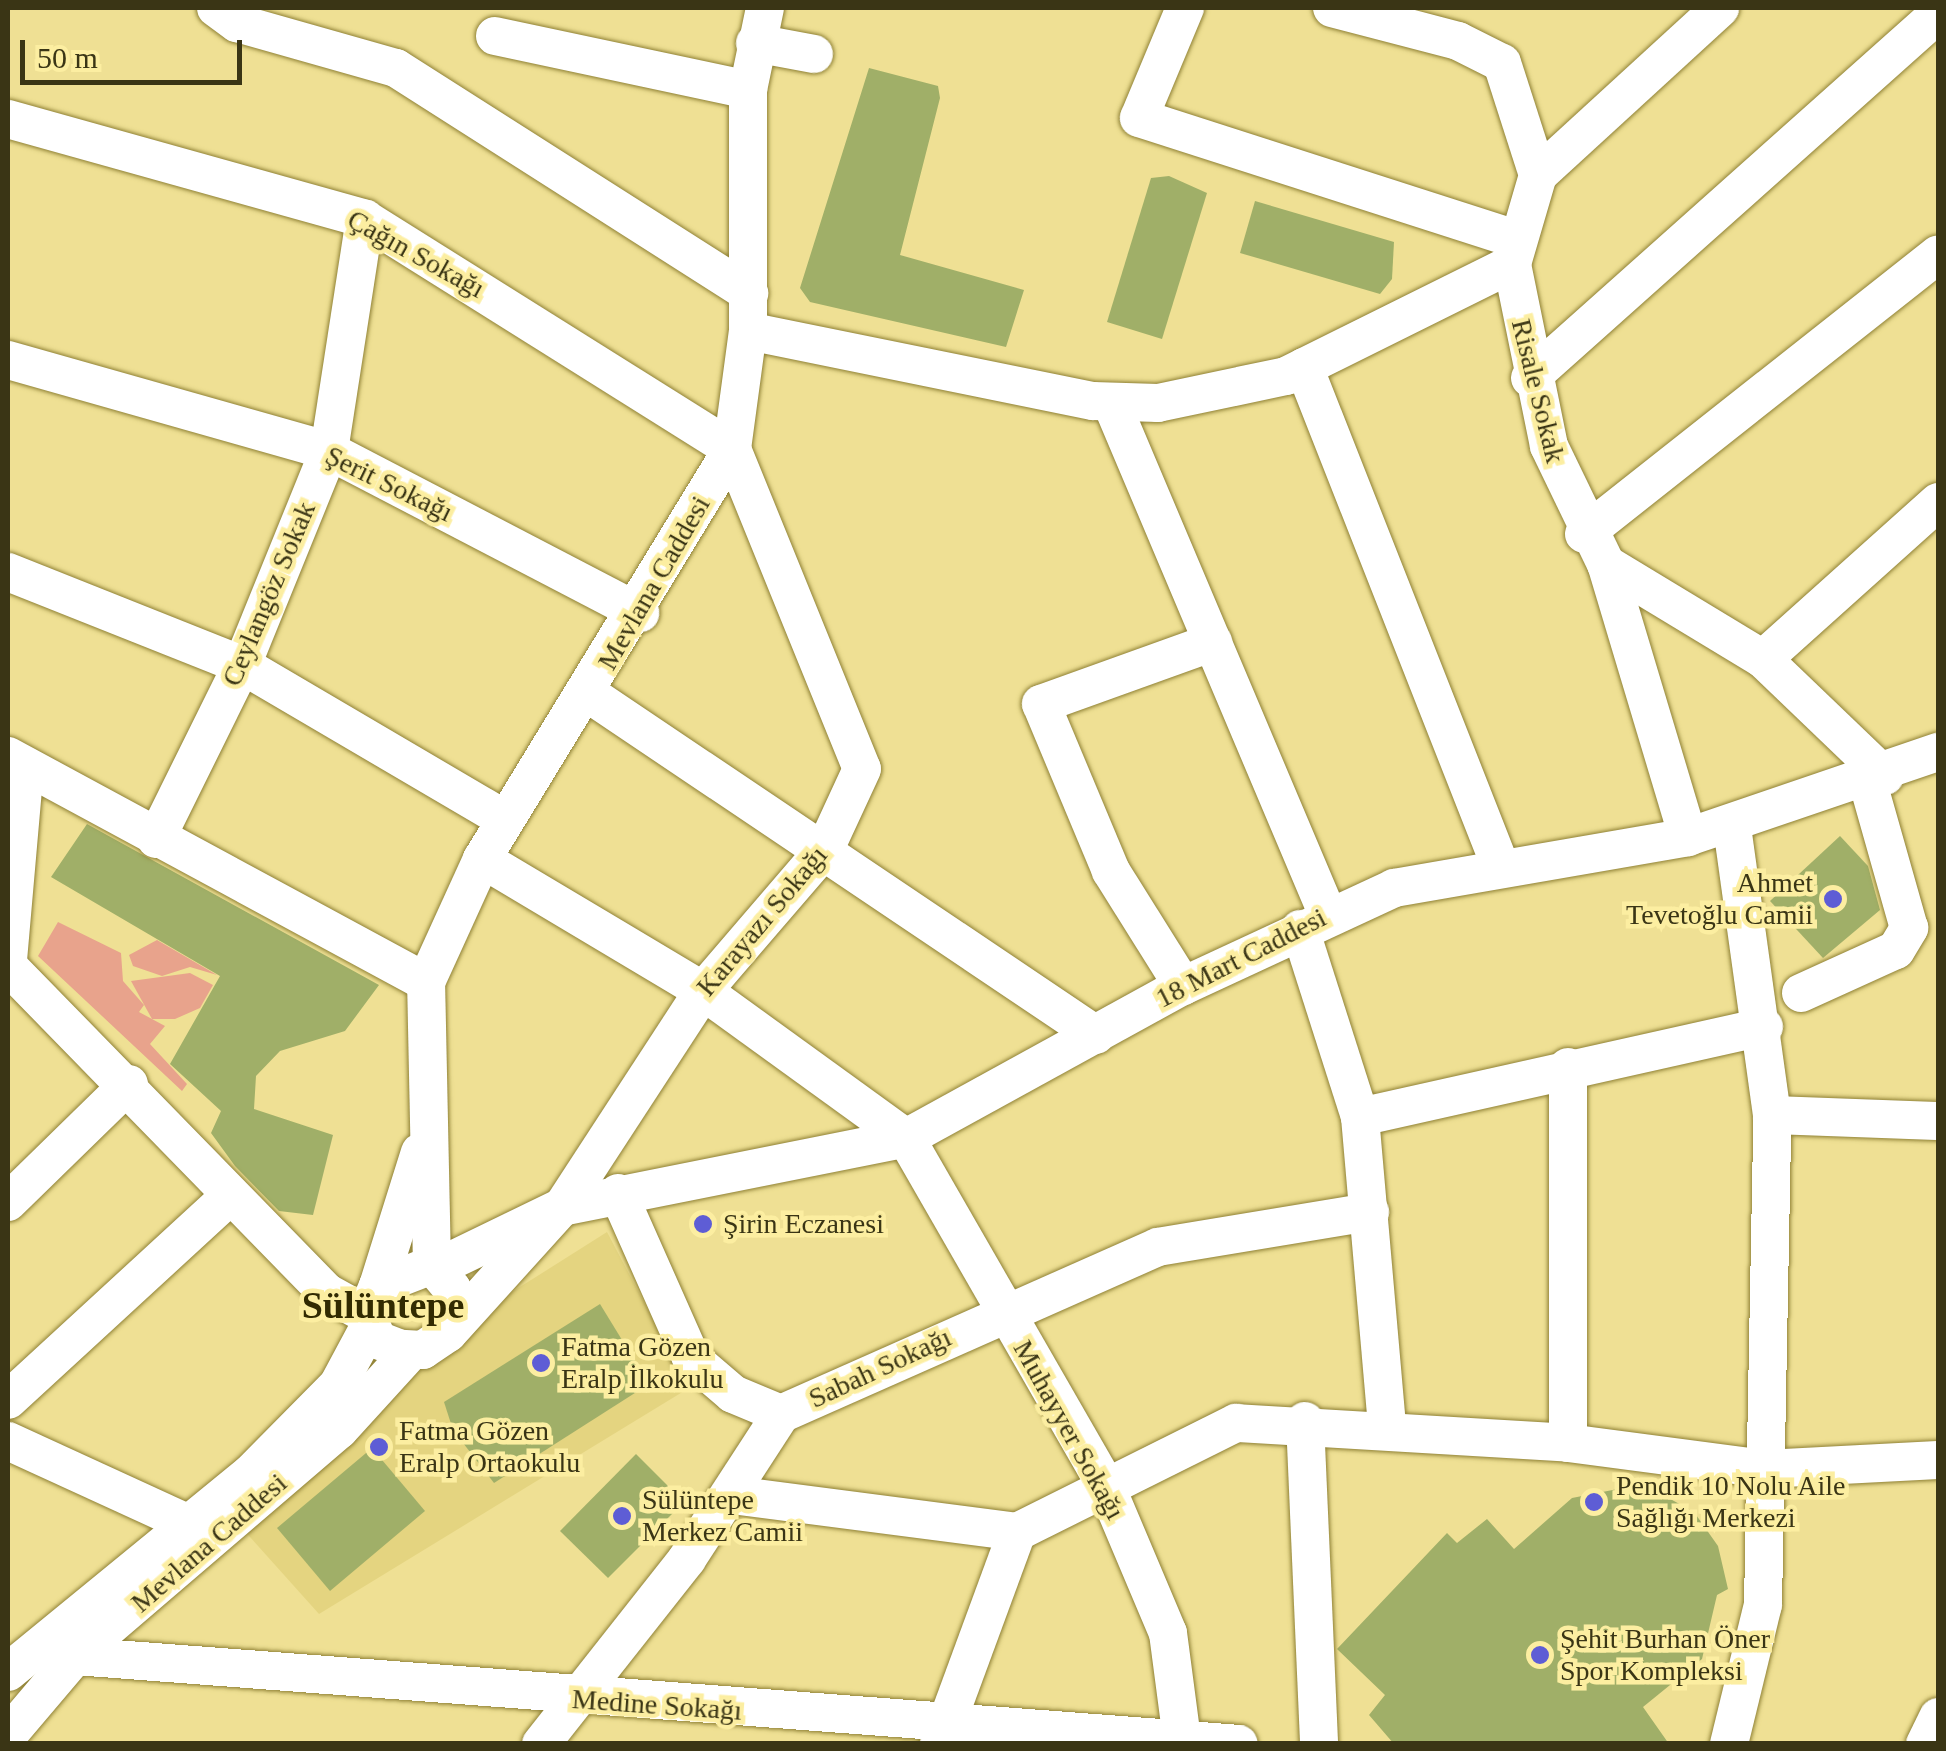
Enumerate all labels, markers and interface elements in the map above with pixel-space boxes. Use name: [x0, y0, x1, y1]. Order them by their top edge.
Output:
scale bar: [25, 20, 248, 82]
text: 50 m: [37, 41, 98, 74]
street label: Çağın Sokağı: [342, 203, 490, 305]
street label: Risale Sokak: [1504, 316, 1572, 466]
street label: Şerit Sokağı: [320, 439, 458, 529]
street label: Mevlana Caddesi: [591, 490, 717, 676]
street label: Ceylangöz Sokak: [215, 497, 323, 691]
street label: Karayazı Sokağı: [689, 839, 835, 1003]
place label: Ahmet Tevetoğlu Camii: [1626, 866, 1813, 932]
marker: Ahmet Tevetoğlu Camii: [1822, 888, 1844, 910]
street label: 18 Mart Caddesi: [1150, 901, 1332, 1015]
place label: Şirin Eczanesi: [723, 1207, 884, 1241]
marker: Şirin Eczanesi: [692, 1213, 714, 1235]
district label: Sülüntepe: [302, 1283, 464, 1329]
street label: Sabah Sokağı: [803, 1320, 957, 1416]
place label: Fatma Gözen Eralp İlkokulu: [561, 1330, 724, 1396]
street label: Muhayyer Sokağı: [1006, 1334, 1132, 1526]
marker: Fatma Gözen Eralp İlkokulu: [530, 1352, 552, 1374]
place label: Fatma Gözen Eralp Ortaokulu: [399, 1414, 580, 1480]
marker: Fatma Gözen Eralp Ortaokulu: [368, 1436, 390, 1458]
street label: Mevlana Caddesi: [124, 1466, 294, 1620]
place label: Pendik 10 Nolu Aile Sağlığı Merkezi: [1616, 1469, 1847, 1535]
place label: Sülüntepe Merkez Camii: [642, 1483, 803, 1549]
marker: Pendik 10 Nolu Aile Sağlığı Merkezi: [1581, 1489, 1607, 1515]
marker: Sülüntepe Merkez Camii: [611, 1505, 633, 1527]
place label: Şehit Burhan Öner Spor Kompleksi: [1560, 1622, 1770, 1688]
marker: Şehit Burhan Öner Spor Kompleksi: [1529, 1644, 1551, 1666]
street label: Medine Sokağı: [571, 1682, 743, 1728]

